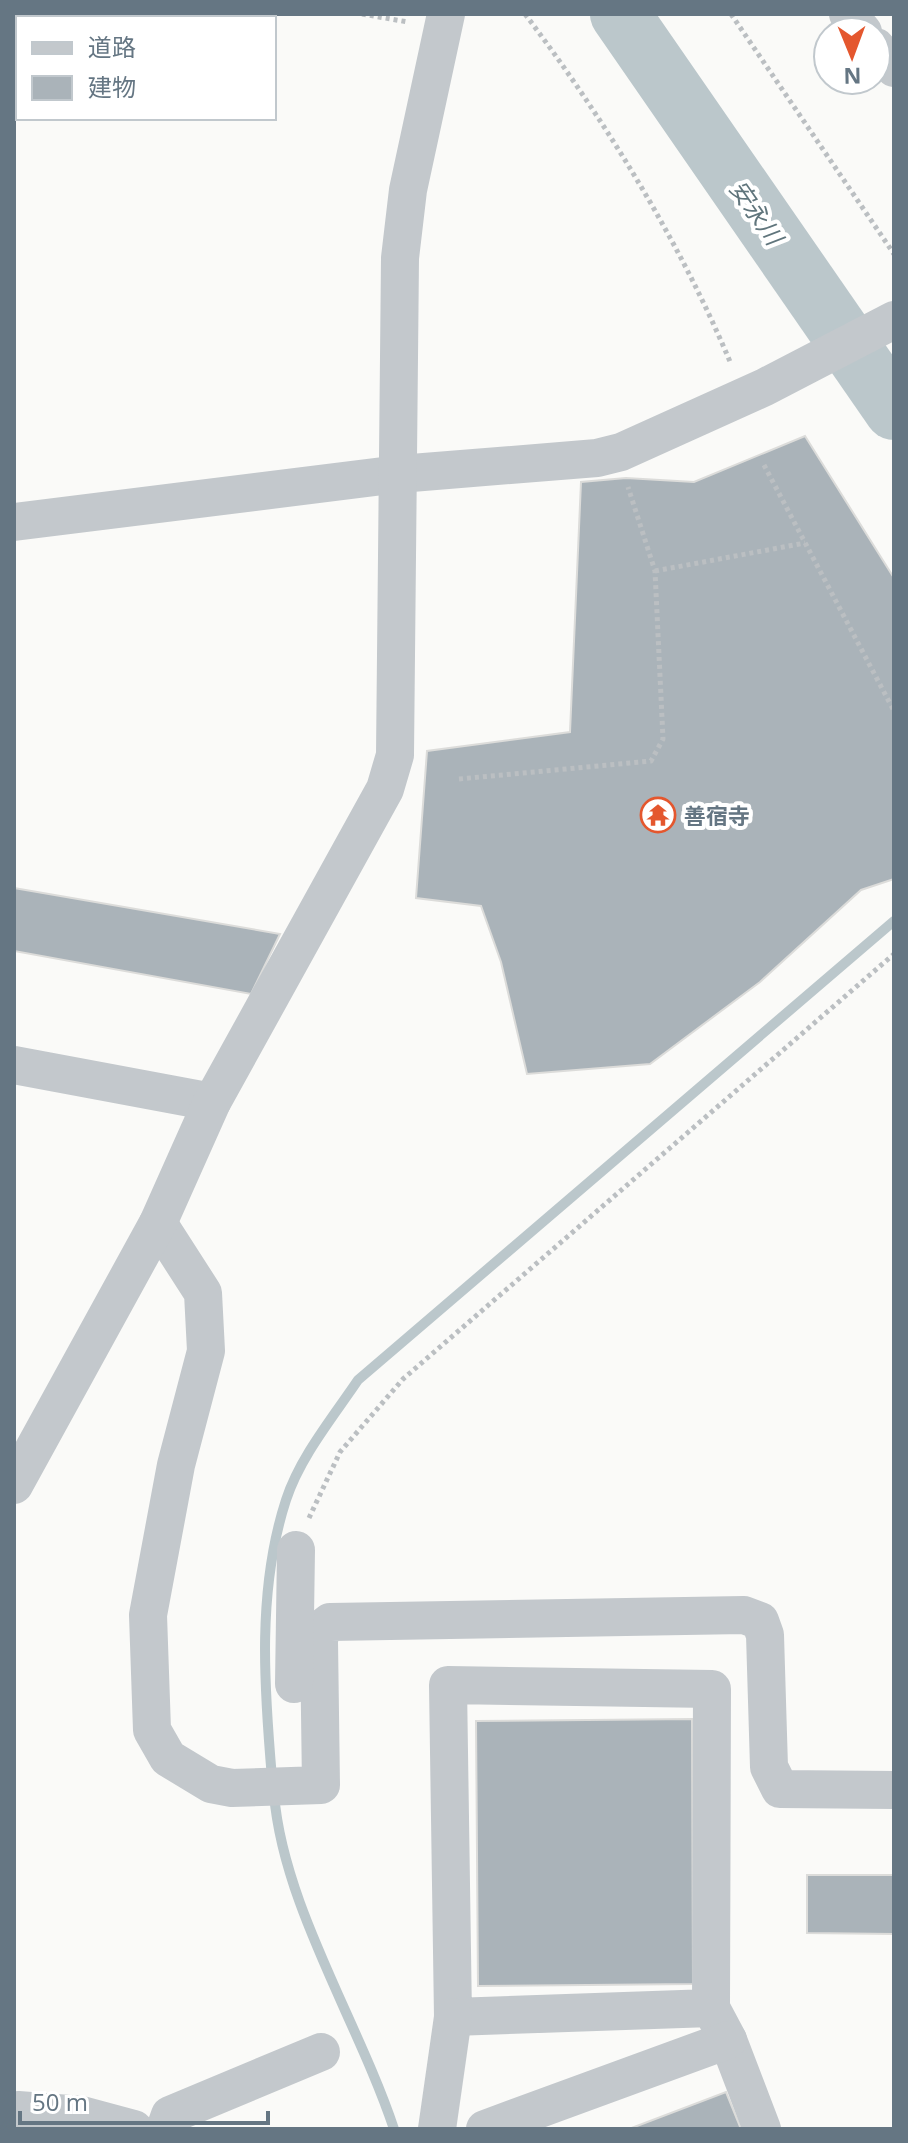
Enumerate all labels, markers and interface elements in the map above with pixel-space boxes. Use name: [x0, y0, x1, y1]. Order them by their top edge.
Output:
legend: [16, 16, 276, 120]
north arrow: [812, 16, 892, 96]
text: 道路: [88, 30, 136, 63]
text: N: [843, 62, 862, 92]
text: 建物: [88, 70, 136, 103]
water label: 安永川: [723, 173, 793, 253]
temple icon: 善宿寺: [639, 796, 677, 834]
place label: 善宿寺: [684, 800, 750, 830]
scale bar: [20, 2075, 268, 2125]
text: 50 m: [32, 2085, 88, 2118]

